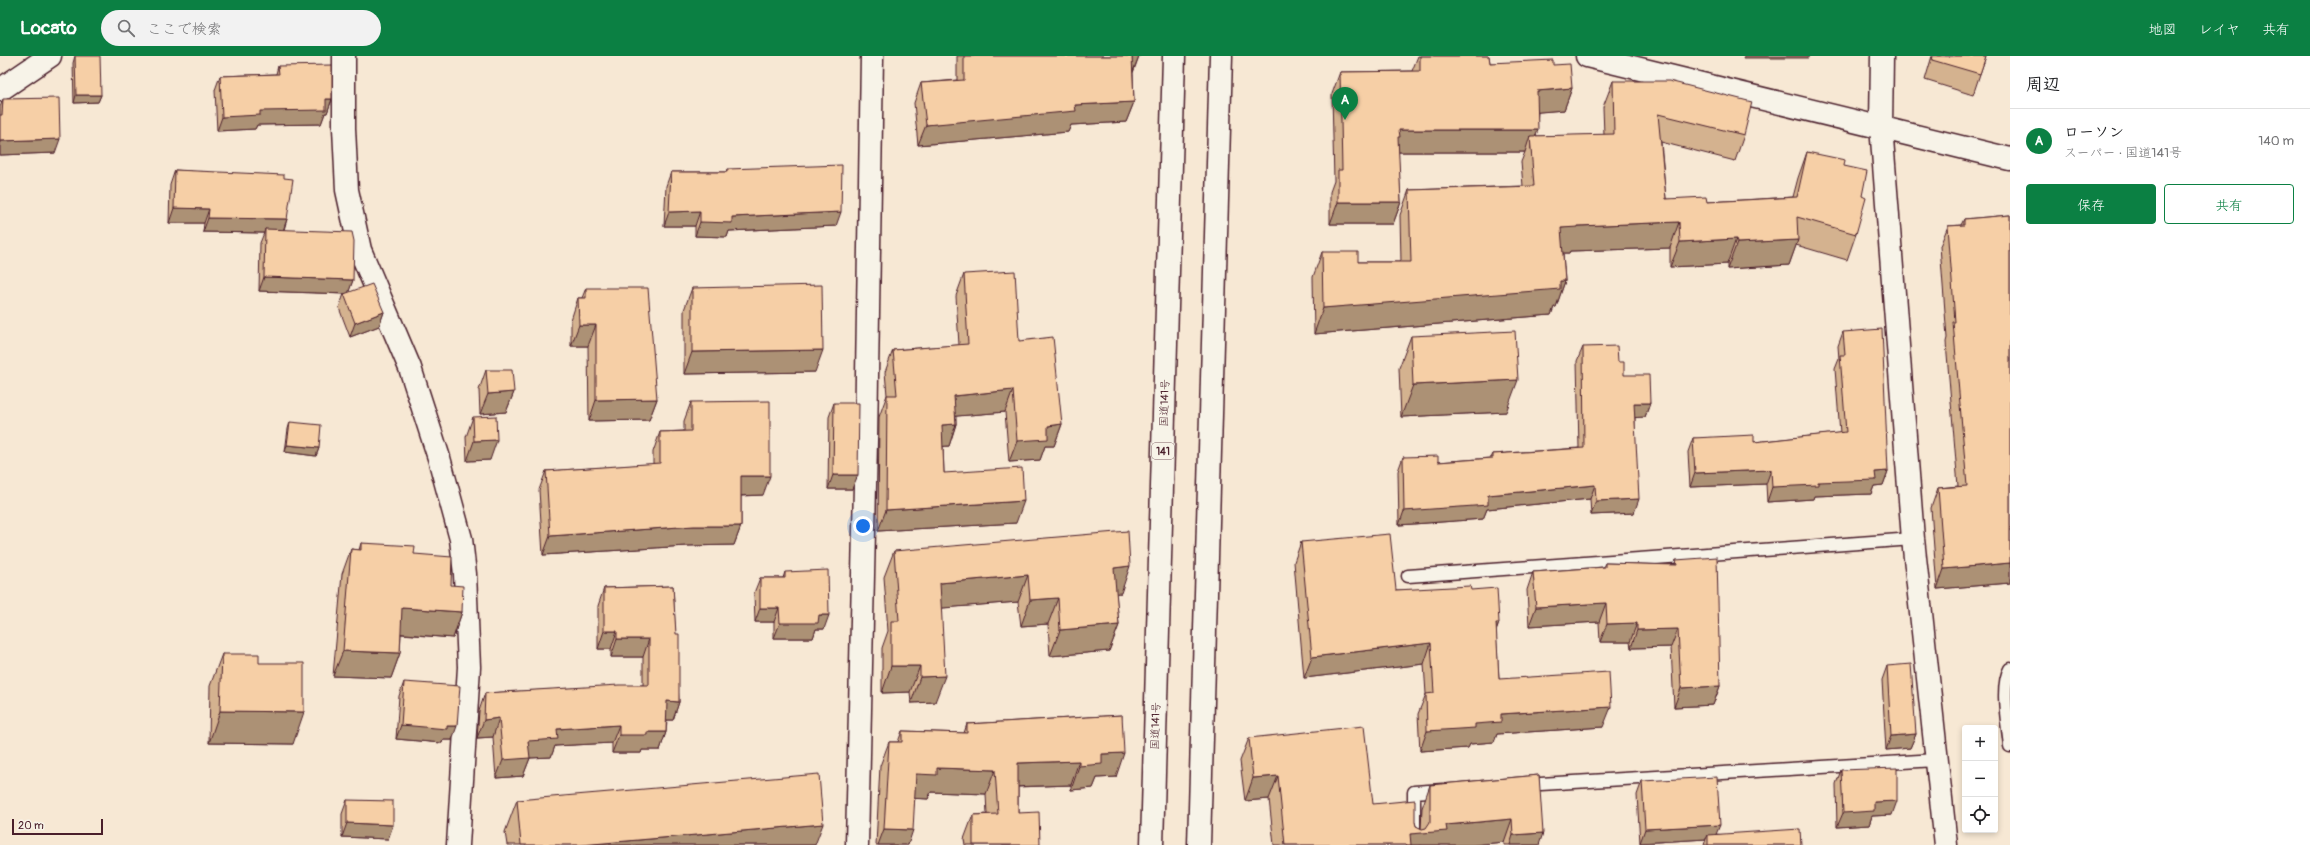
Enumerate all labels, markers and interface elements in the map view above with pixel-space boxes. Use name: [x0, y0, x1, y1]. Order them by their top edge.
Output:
search box: [101, 10, 381, 46]
text: Locato: [20, 16, 77, 40]
icon: search: [115, 17, 137, 39]
text: ここで検索: [147, 20, 222, 39]
text: 地図: [2149, 21, 2177, 38]
text: レイヤ: [2199, 21, 2240, 38]
text: 共有: [2262, 21, 2290, 38]
text: 周辺: [2026, 74, 2060, 95]
pin: A: [1332, 87, 1358, 120]
text: ローソン: [2064, 123, 2124, 142]
text: A: [2035, 133, 2043, 149]
text: 140 m: [2258, 133, 2294, 149]
text: スーパー · 国道141号: [2064, 145, 2182, 161]
button: 保存: [2026, 184, 2156, 224]
button: 共有: [2164, 184, 2294, 224]
street label: 国道141号: [1157, 379, 1172, 427]
road number: 141: [1152, 443, 1174, 459]
your location: [853, 516, 873, 536]
street label: 国道141号: [1148, 702, 1163, 750]
map controls: [1962, 725, 1998, 833]
button: +: [1962, 725, 1998, 761]
button: −: [1962, 761, 1998, 797]
button: locate: [1962, 797, 1998, 833]
scale bar: [12, 817, 103, 836]
text: 20 m: [18, 819, 44, 832]

